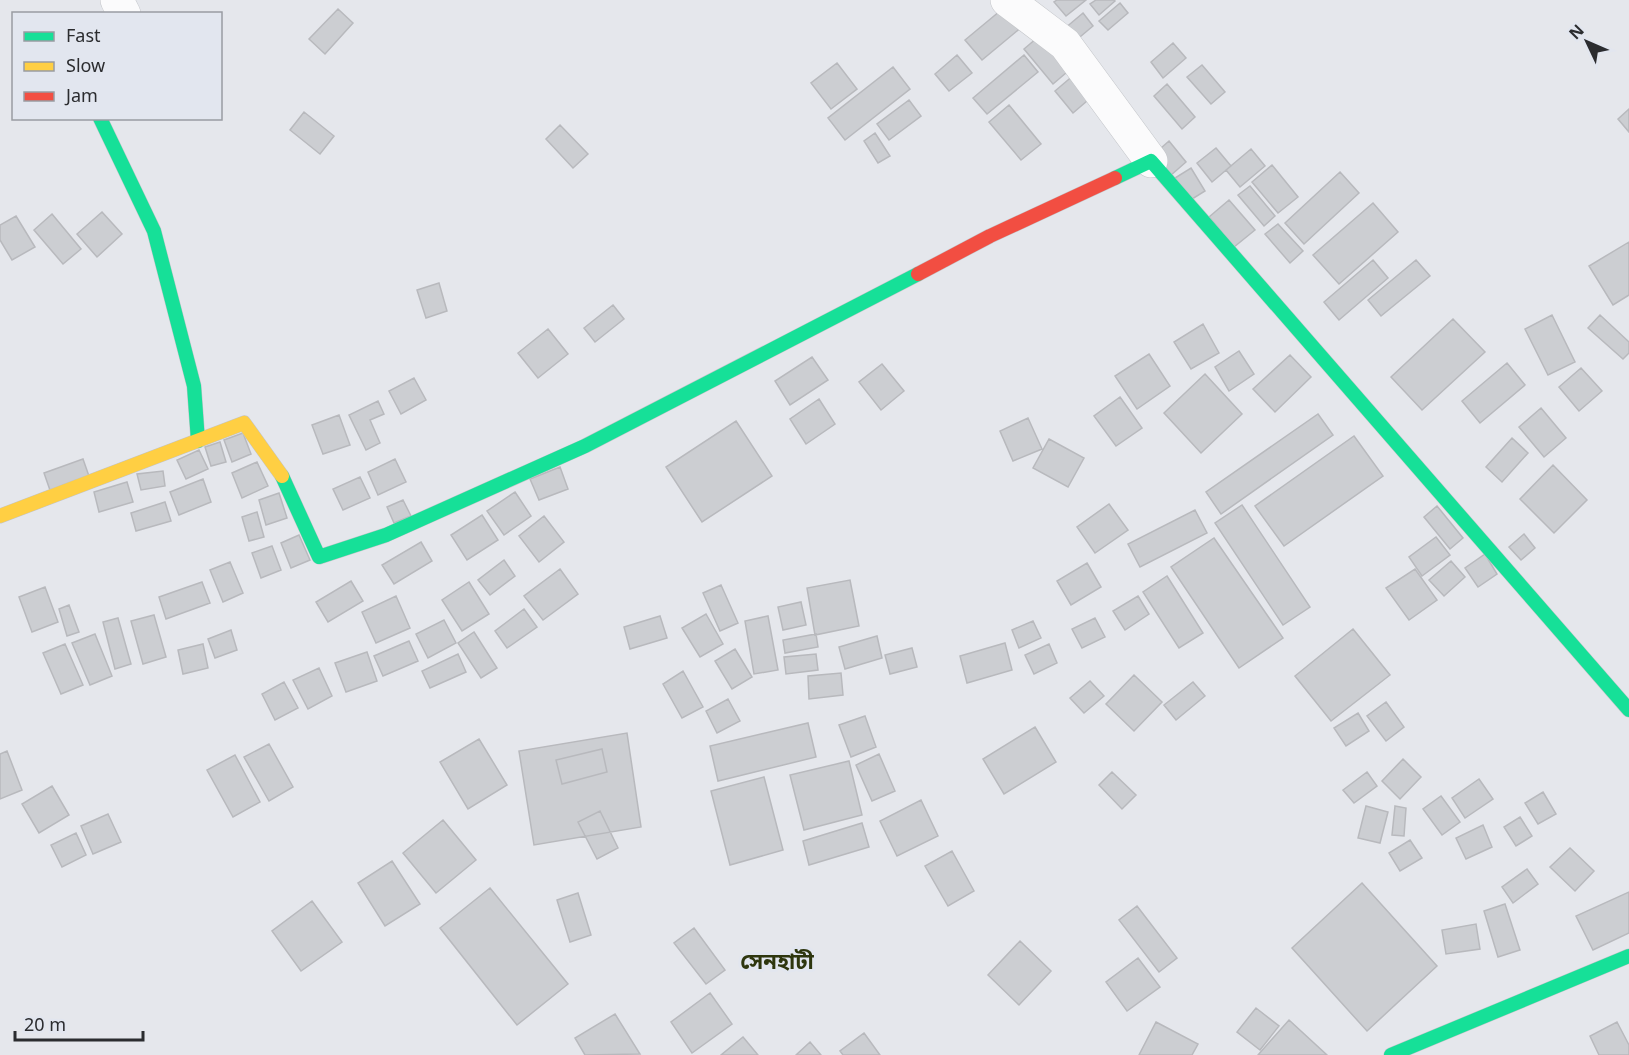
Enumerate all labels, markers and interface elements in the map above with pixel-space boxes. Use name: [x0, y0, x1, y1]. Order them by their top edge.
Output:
legend: [12, 12, 222, 120]
north arrow: [1557, 12, 1617, 72]
text: N: [1564, 19, 1589, 44]
text: Fast: [66, 23, 101, 47]
text: Slow: [66, 53, 105, 77]
text: Jam: [64, 83, 98, 107]
district label: সেনহাটী: [740, 945, 815, 975]
scale bar: [15, 1004, 142, 1042]
text: 20 m: [24, 1012, 66, 1036]

